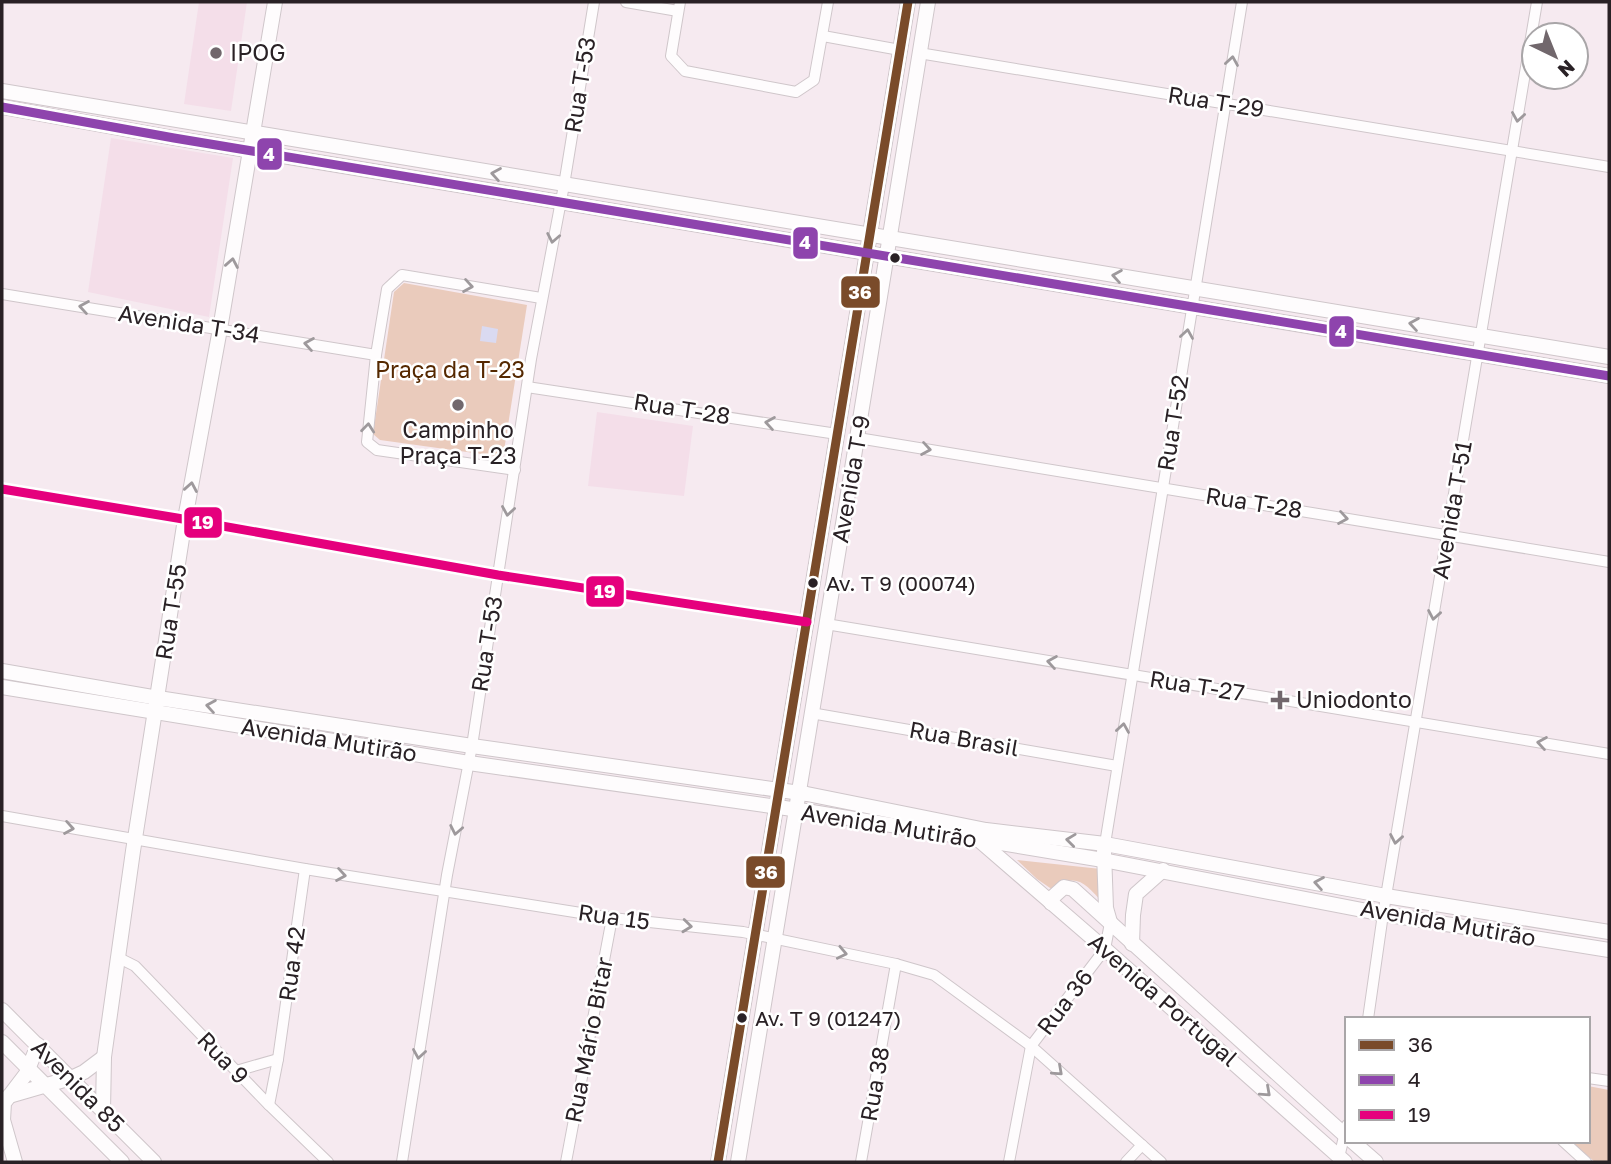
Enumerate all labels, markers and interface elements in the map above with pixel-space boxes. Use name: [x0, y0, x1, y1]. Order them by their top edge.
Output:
north arrow: [1520, 21, 1590, 91]
street label: Rua T-53: [558, 35, 600, 135]
place label: IPOG: [230, 38, 286, 66]
marker: IPOG: [208, 45, 224, 61]
one-way arrow: [1224, 55, 1239, 67]
text: N: [1554, 55, 1580, 82]
street label: Rua T-29: [1166, 80, 1266, 122]
one-way arrow: [1511, 111, 1526, 123]
line badge: 4: [256, 137, 283, 171]
text: 4: [263, 142, 275, 165]
one-way arrow: [490, 167, 502, 182]
line badge: 4: [792, 226, 819, 260]
text: 4: [799, 230, 811, 253]
one-way arrow: [547, 232, 562, 244]
unlabelled marker: [888, 251, 902, 265]
one-way arrow: [224, 257, 239, 269]
one-way arrow: [1111, 269, 1123, 284]
line badge: 36: [840, 275, 881, 309]
one-way arrow: [462, 278, 474, 293]
text: 36: [848, 280, 872, 303]
street label: Avenida T-34: [116, 298, 262, 348]
one-way arrow: [78, 300, 90, 315]
line badge: 4: [1328, 315, 1355, 348]
one-way arrow: [1408, 317, 1420, 332]
text: 4: [1335, 319, 1347, 342]
one-way arrow: [1179, 328, 1194, 340]
one-way arrow: [303, 337, 315, 352]
park label: Praça da T-23: [375, 355, 525, 383]
street label: Rua T-52: [1151, 373, 1193, 473]
street label: Rua T-28: [632, 387, 733, 429]
marker: Campinho Praça T-23: [450, 397, 466, 413]
street label: Avenida T-9: [825, 413, 875, 545]
place label: Campinho Praça T-23: [399, 415, 517, 469]
one-way arrow: [764, 416, 776, 431]
one-way arrow: [361, 422, 376, 434]
street label: Avenida T-51: [1425, 439, 1477, 581]
one-way arrow: [920, 441, 931, 456]
one-way arrow: [183, 481, 198, 493]
street label: Rua T-28: [1204, 481, 1305, 523]
one-way arrow: [501, 505, 516, 517]
line badge: 19: [183, 506, 223, 539]
text: 19: [192, 510, 214, 533]
one-way arrow: [1338, 510, 1349, 525]
street label: Rua T-55: [149, 562, 191, 662]
place label: Av. T 9 (00074): [826, 570, 976, 596]
line badge: 19: [585, 575, 625, 608]
marker: Av. T 9 (00074): [806, 576, 820, 590]
text: 19: [594, 579, 616, 602]
street label: Rua T-53: [465, 594, 507, 694]
one-way arrow: [1427, 609, 1442, 621]
one-way arrow: [1046, 655, 1057, 670]
street label: Rua T-27: [1148, 664, 1247, 706]
place label: Uniodonto: [1296, 685, 1412, 713]
marker: Uniodonto: [1270, 690, 1290, 710]
one-way arrow: [205, 699, 217, 714]
street label: Avenida Mutirão: [239, 711, 419, 767]
street label: Rua Brasil: [907, 715, 1021, 761]
one-way arrow: [1115, 722, 1130, 734]
one-way arrow: [1536, 736, 1548, 751]
street label: Avenida Mutirão: [799, 797, 979, 853]
one-way arrow: [63, 820, 75, 835]
one-way arrow: [449, 824, 464, 836]
one-way arrow: [1065, 832, 1077, 847]
one-way arrow: [1389, 833, 1404, 845]
line badge: 36: [745, 855, 786, 889]
text: 36: [754, 860, 778, 883]
one-way arrow: [335, 867, 347, 882]
one-way arrow: [1313, 877, 1325, 892]
street label: Avenida Mutirão: [1358, 893, 1538, 951]
street label: Rua 15: [576, 897, 652, 935]
one-way arrow: [682, 919, 693, 934]
street label: Rua 42: [272, 925, 310, 1003]
street label: Avenida Portugal: [1083, 927, 1244, 1072]
one-way arrow: [836, 944, 848, 959]
street label: Rua Mário Bitar: [558, 955, 618, 1125]
street label: Rua 36: [1030, 963, 1098, 1040]
place label: Av. T 9 (01247): [755, 1005, 901, 1031]
marker: Av. T 9 (01247): [735, 1011, 749, 1025]
legend: [1345, 1017, 1590, 1143]
street label: Rua 9: [192, 1025, 255, 1089]
text: 36: [1408, 1031, 1433, 1057]
street label: Avenida 85: [26, 1033, 131, 1138]
street label: Rua 38: [854, 1044, 894, 1123]
one-way arrow: [412, 1049, 427, 1060]
one-way arrow: [1050, 1063, 1063, 1075]
text: 4: [1408, 1066, 1421, 1092]
one-way arrow: [1258, 1084, 1271, 1096]
text: 19: [1408, 1101, 1431, 1127]

